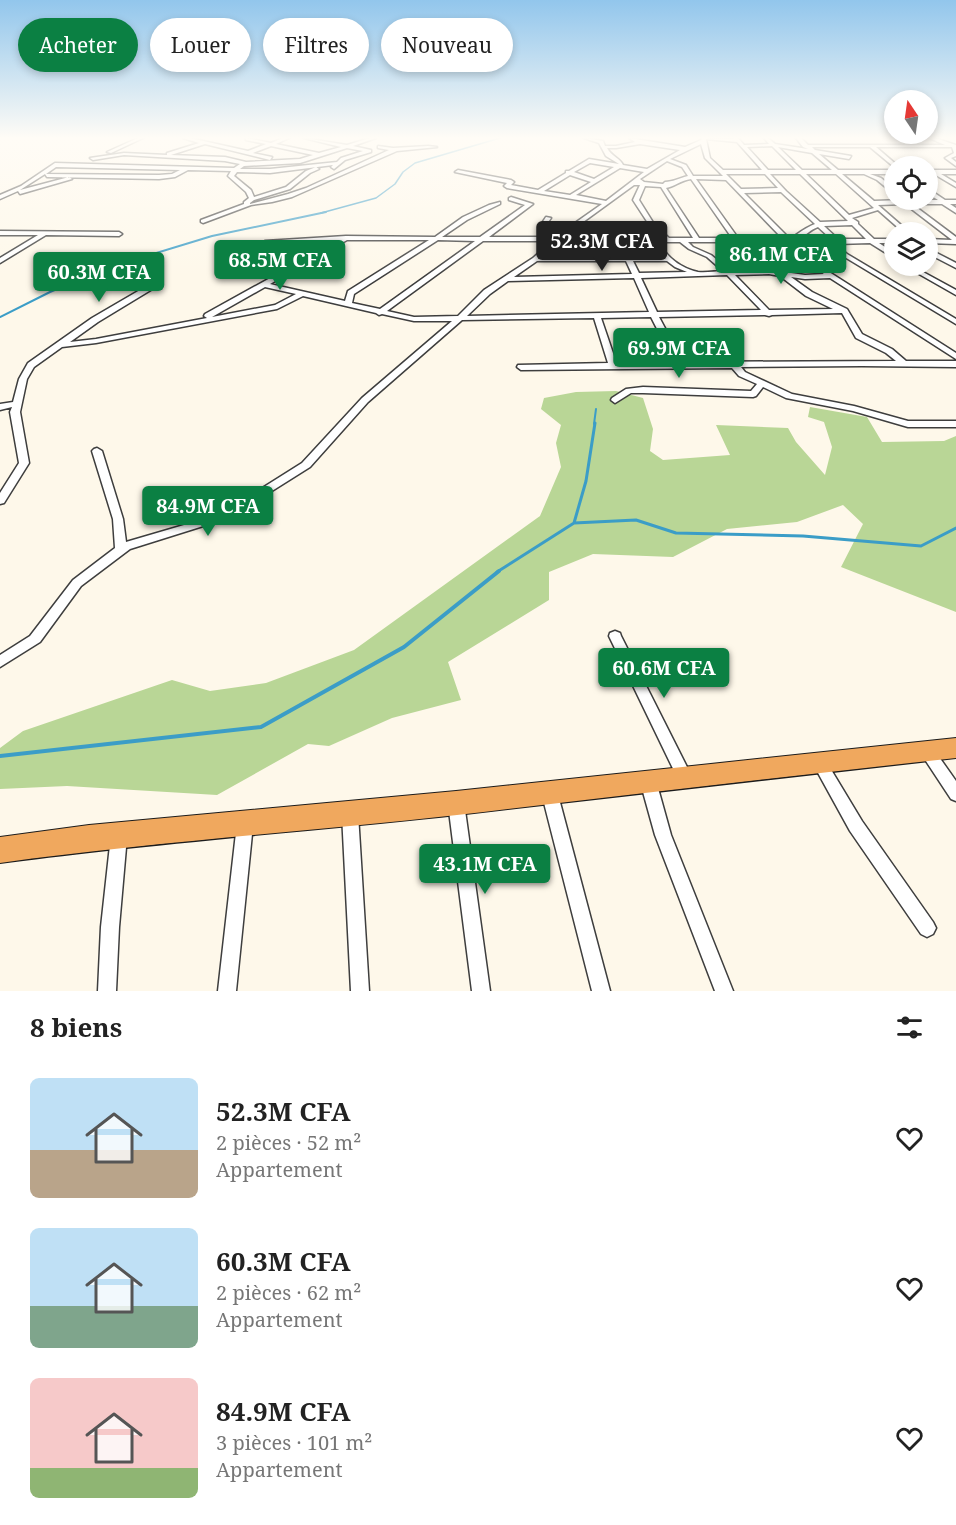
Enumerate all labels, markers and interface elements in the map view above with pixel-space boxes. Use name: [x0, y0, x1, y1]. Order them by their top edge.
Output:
chip: Acheter: [18, 18, 138, 72]
chip: Louer: [150, 18, 251, 72]
chip: Filtres: [263, 18, 369, 72]
chip: Nouveau: [381, 18, 513, 72]
north arrow: [884, 90, 938, 144]
map controls: [884, 90, 938, 276]
button: locate: [884, 156, 938, 210]
pin: 52.3M CFA: [533, 221, 671, 272]
button: layers: [884, 222, 938, 276]
text: 52.3M CFA: [550, 227, 654, 254]
pin: 86.1M CFA: [712, 234, 850, 285]
pin: 68.5M CFA: [211, 240, 349, 291]
text: 86.1M CFA: [729, 240, 833, 267]
text: 68.5M CFA: [228, 246, 332, 273]
pin: 60.3M CFA: [30, 252, 168, 303]
text: 60.3M CFA: [47, 258, 151, 285]
pin: 69.9M CFA: [610, 328, 748, 379]
text: 69.9M CFA: [627, 334, 731, 361]
pin: 84.9M CFA: [139, 486, 277, 537]
text: 84.9M CFA: [156, 492, 260, 519]
pin: 60.6M CFA: [595, 648, 733, 699]
text: 60.6M CFA: [612, 654, 716, 681]
pin: 43.1M CFA: [416, 844, 554, 895]
text: 43.1M CFA: [433, 850, 537, 877]
text: 8 biens: [30, 1009, 122, 1045]
icon: filters: [893, 1011, 926, 1044]
text: 52.3M CFA: [216, 1093, 351, 1129]
icon: home: [78, 1102, 150, 1174]
icon: heart: [893, 1122, 926, 1155]
text: 2 pièces · 52 m²: [216, 1129, 361, 1156]
text: Appartement: [216, 1156, 343, 1183]
text: 60.3M CFA: [216, 1243, 351, 1279]
icon: home: [78, 1252, 150, 1324]
icon: heart: [893, 1272, 926, 1305]
text: 2 pièces · 62 m²: [216, 1279, 361, 1306]
text: Appartement: [216, 1306, 343, 1333]
text: 84.9M CFA: [216, 1393, 351, 1429]
icon: home: [78, 1402, 150, 1474]
icon: heart: [893, 1422, 926, 1455]
text: 3 pièces · 101 m²: [216, 1429, 372, 1456]
text: Appartement: [216, 1456, 343, 1483]

